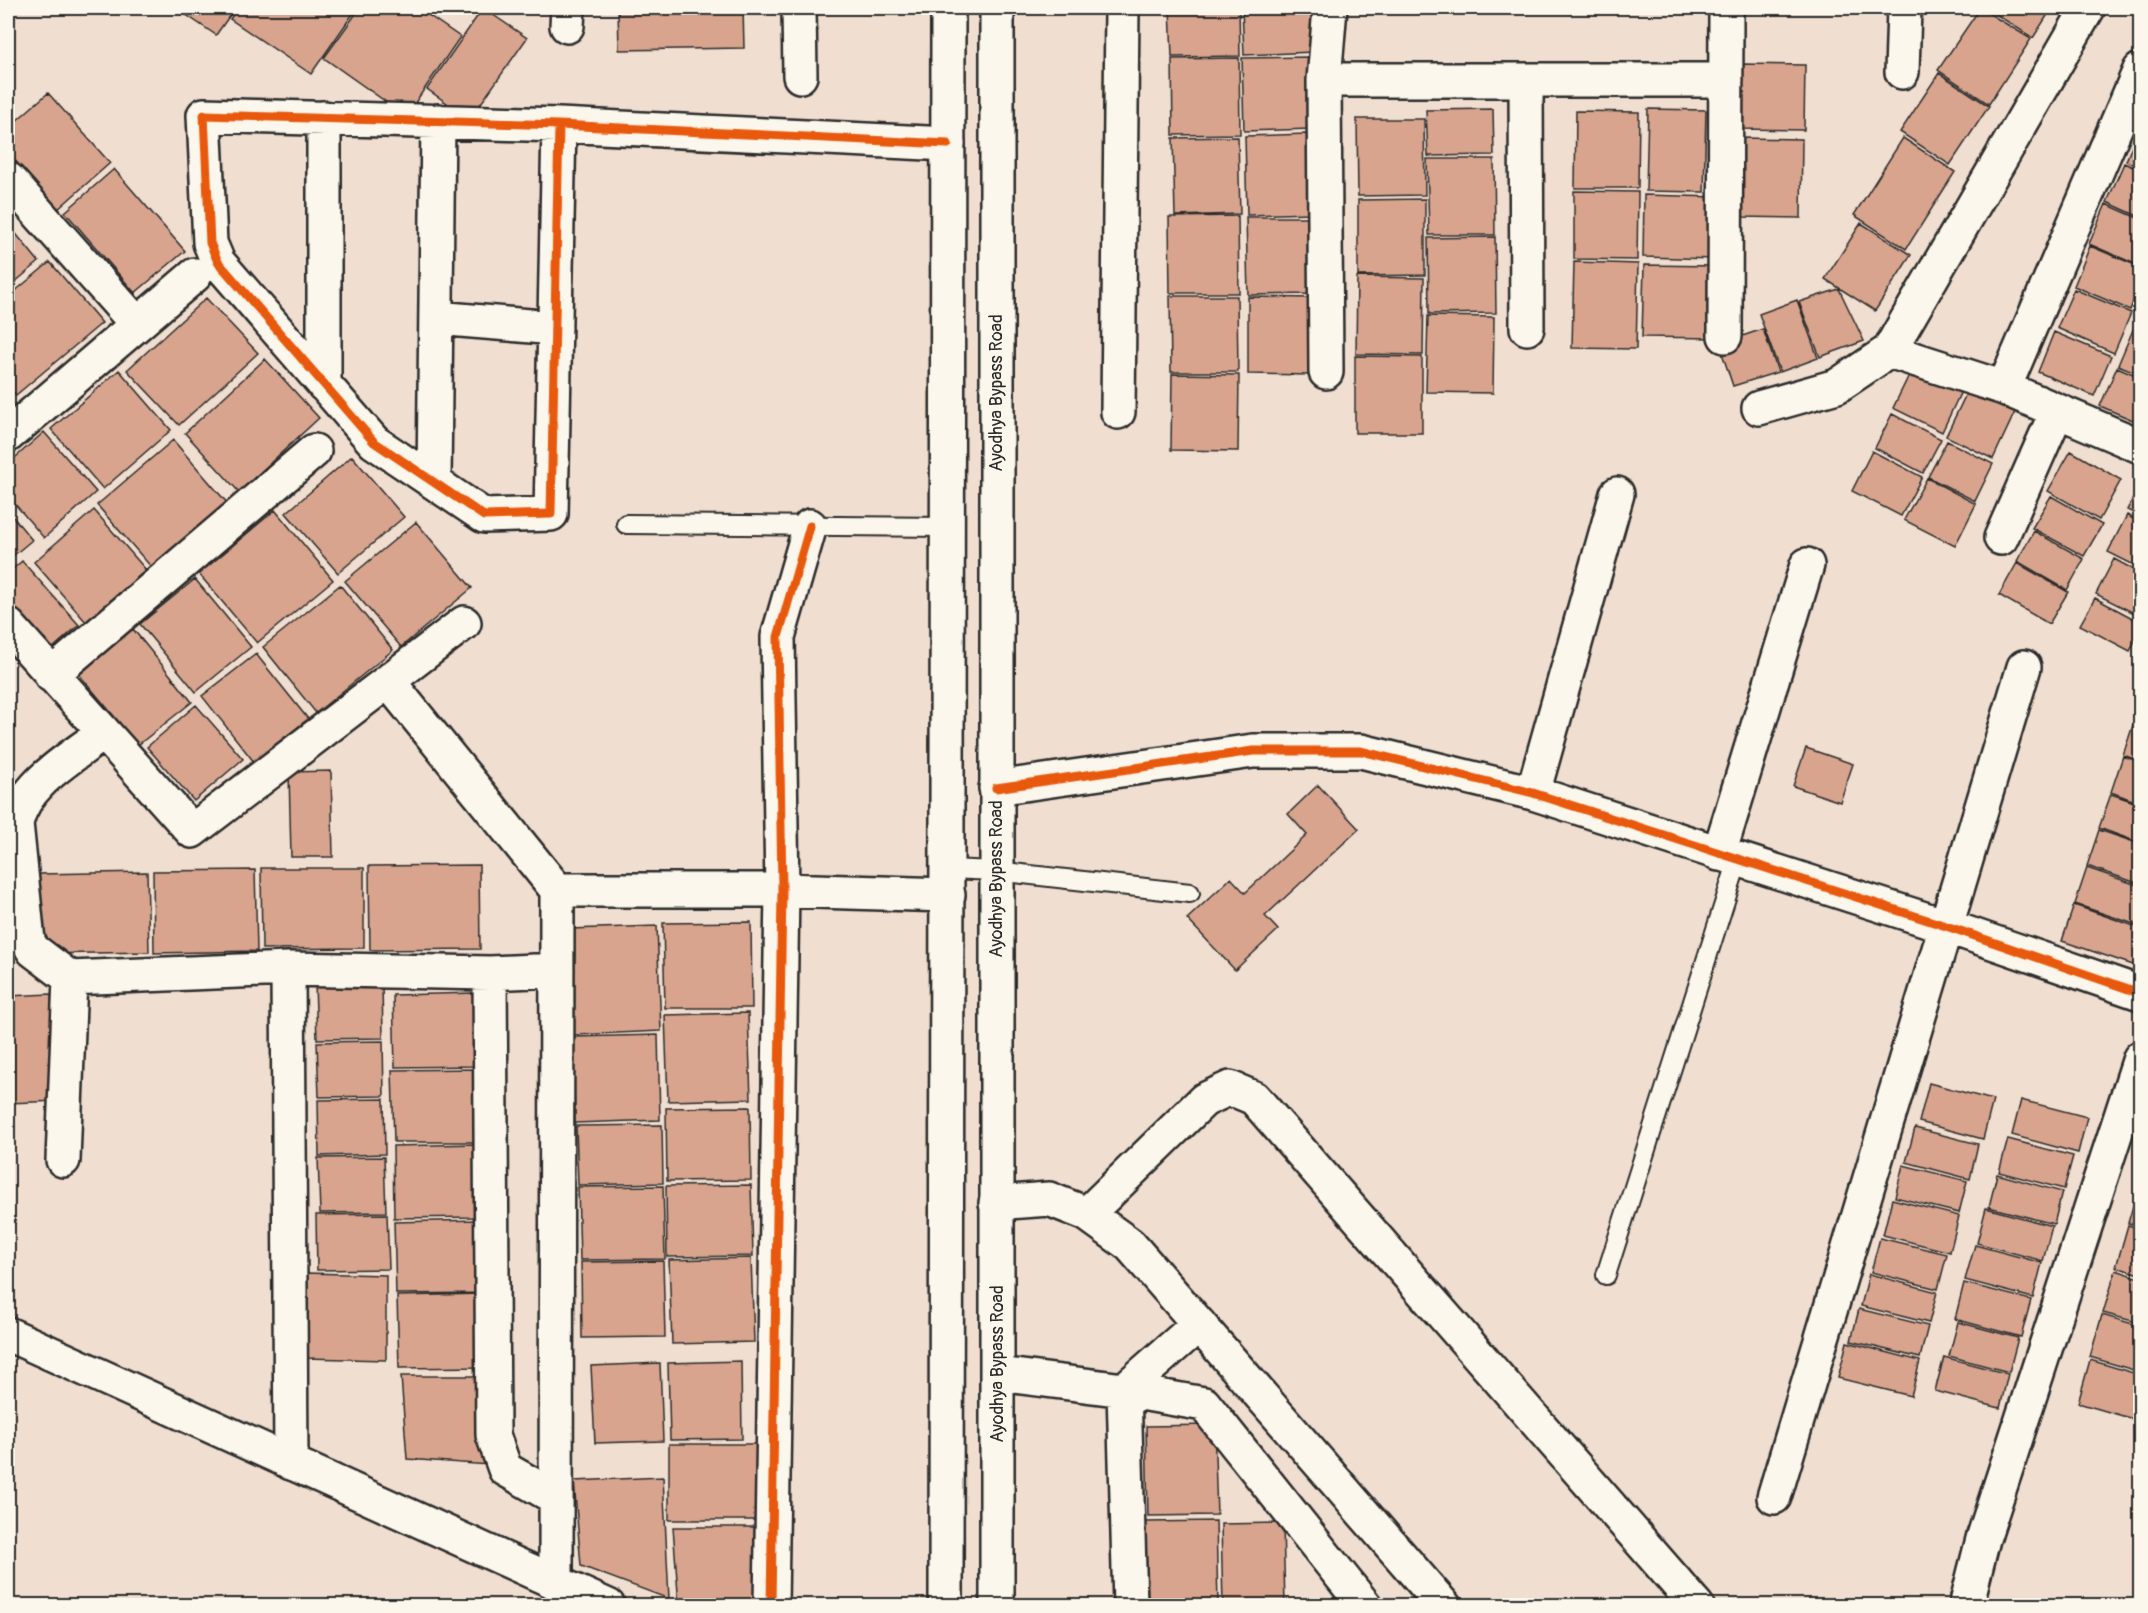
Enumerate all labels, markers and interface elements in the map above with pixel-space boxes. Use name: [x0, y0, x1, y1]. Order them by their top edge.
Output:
street label: Ayodhya Bypass Road: [985, 314, 1008, 472]
street label: Ayodhya Bypass Road: [985, 800, 1008, 958]
street label: Ayodhya Bypass Road: [986, 1285, 1009, 1443]

